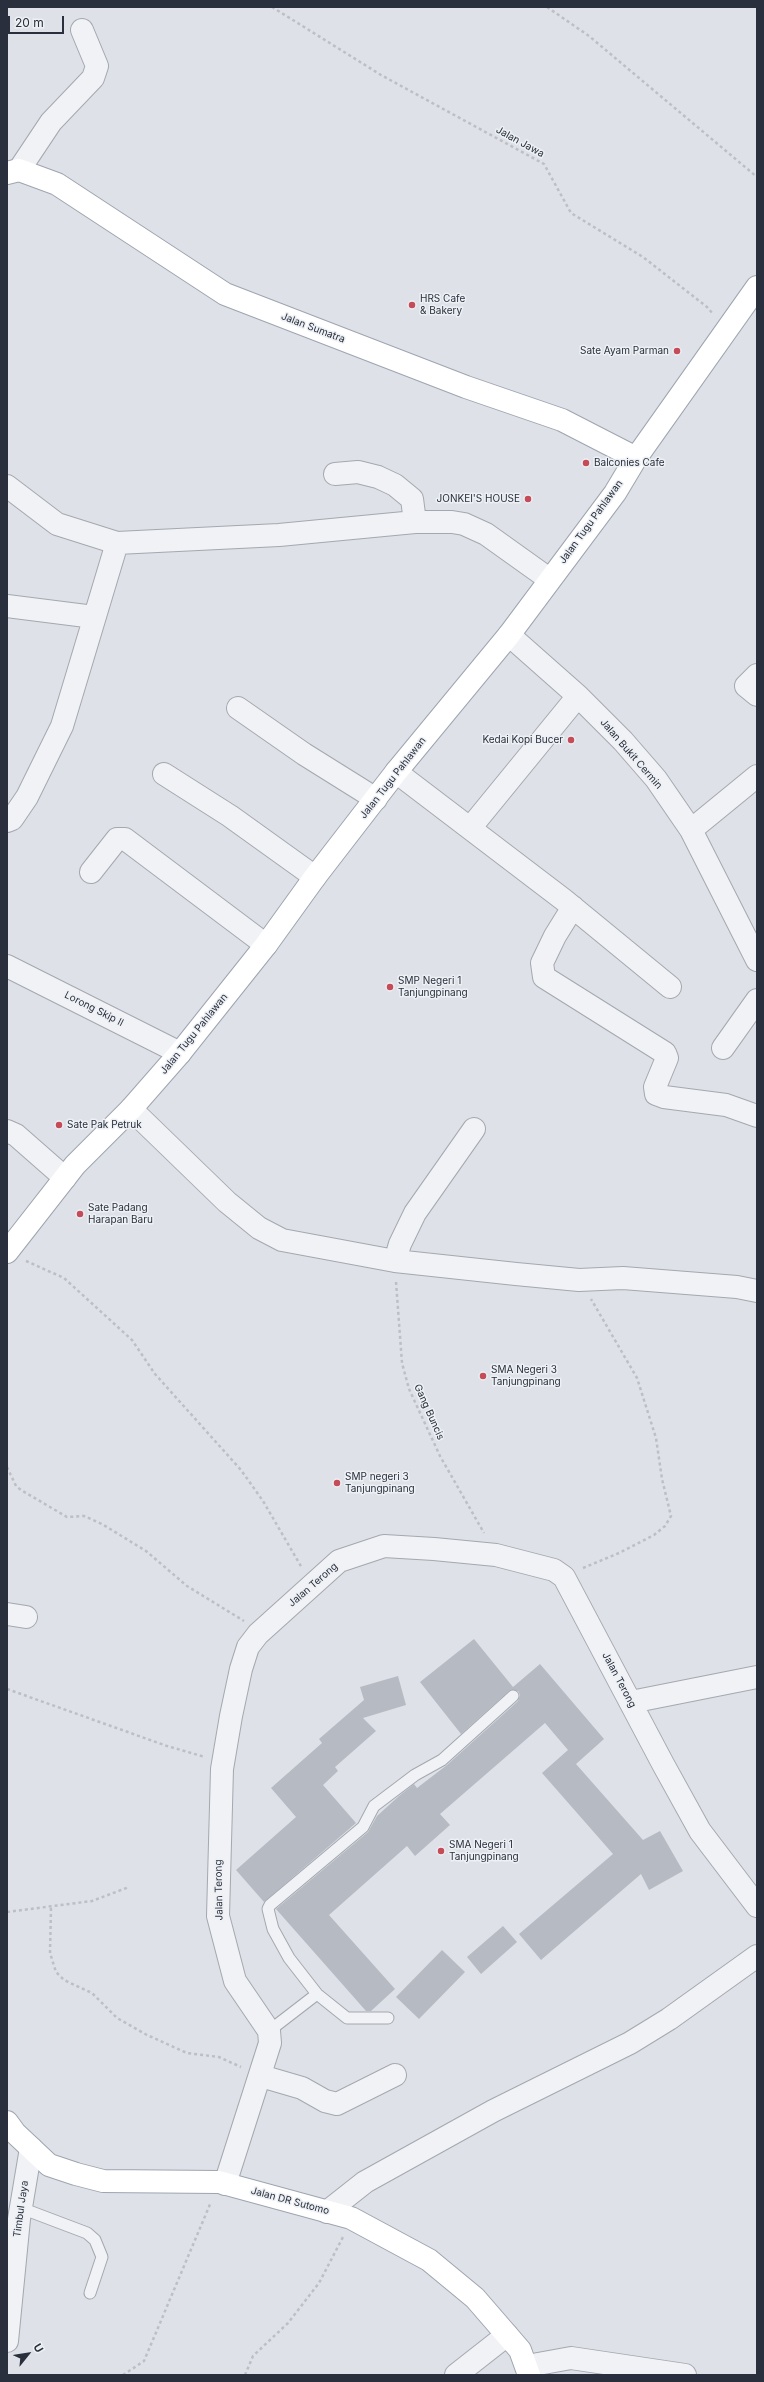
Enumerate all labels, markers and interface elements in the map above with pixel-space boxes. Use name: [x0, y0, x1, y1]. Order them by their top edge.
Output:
scale bar: [10, 8, 66, 34]
text: 20 m: [15, 15, 44, 30]
street label: Jalan Jawa: [494, 124, 546, 160]
place label: HRS Cafe & Bakery: [420, 293, 465, 316]
marker: HRS Cafe & Bakery: [407, 300, 417, 310]
street label: Jalan Sumatra: [279, 310, 347, 346]
place label: Sate Ayam Parman: [580, 345, 669, 357]
marker: Sate Ayam Parman: [672, 346, 682, 356]
place label: Balconies Cafe: [594, 457, 665, 469]
marker: Balconies Cafe: [581, 458, 591, 468]
street label: Jalan Tugu Pahlawan: [557, 478, 625, 566]
place label: JONKEI'S HOUSE: [437, 493, 520, 505]
marker: JONKEI'S HOUSE: [523, 494, 533, 504]
street label: Jalan Bukit Cermin: [597, 717, 665, 791]
place label: Kedai Kopi Bucer: [482, 734, 563, 746]
street label: Jalan Tugu Pahlawan: [357, 735, 429, 821]
marker: Kedai Kopi Bucer: [566, 735, 576, 745]
place label: SMP Negeri 1 Tanjungpinang: [398, 975, 468, 998]
marker: SMP Negeri 1 Tanjungpinang: [385, 982, 395, 992]
street label: Lorong Skip II: [62, 989, 126, 1029]
street label: Jalan Tugu Pahlawan: [158, 991, 230, 1077]
place label: Sate Pak Petruk: [67, 1119, 142, 1131]
marker: Sate Pak Petruk: [54, 1120, 64, 1130]
place label: Sate Padang Harapan Baru: [88, 1202, 153, 1226]
marker: Sate Padang Harapan Baru: [75, 1209, 85, 1219]
place label: SMA Negeri 3 Tanjungpinang: [491, 1364, 561, 1388]
marker: SMA Negeri 3 Tanjungpinang: [478, 1371, 488, 1381]
street label: Gang Buncis: [411, 1382, 447, 1442]
place label: SMP negeri 3 Tanjungpinang: [345, 1471, 415, 1494]
marker: SMP negeri 3 Tanjungpinang: [332, 1478, 342, 1488]
street label: Jalan Terong: [286, 1560, 340, 1610]
street label: Jalan Terong: [599, 1650, 639, 1710]
place label: SMA Negeri 1 Tanjungpinang: [449, 1839, 519, 1862]
marker: SMA Negeri 1 Tanjungpinang: [436, 1846, 446, 1856]
street label: Jalan Terong: [212, 1859, 226, 1921]
street label: Timbul Jaya: [11, 2180, 31, 2238]
street label: Jalan DR Sutomo: [249, 2185, 331, 2217]
north arrow: [8, 2334, 48, 2374]
text: U: [30, 2341, 46, 2355]

